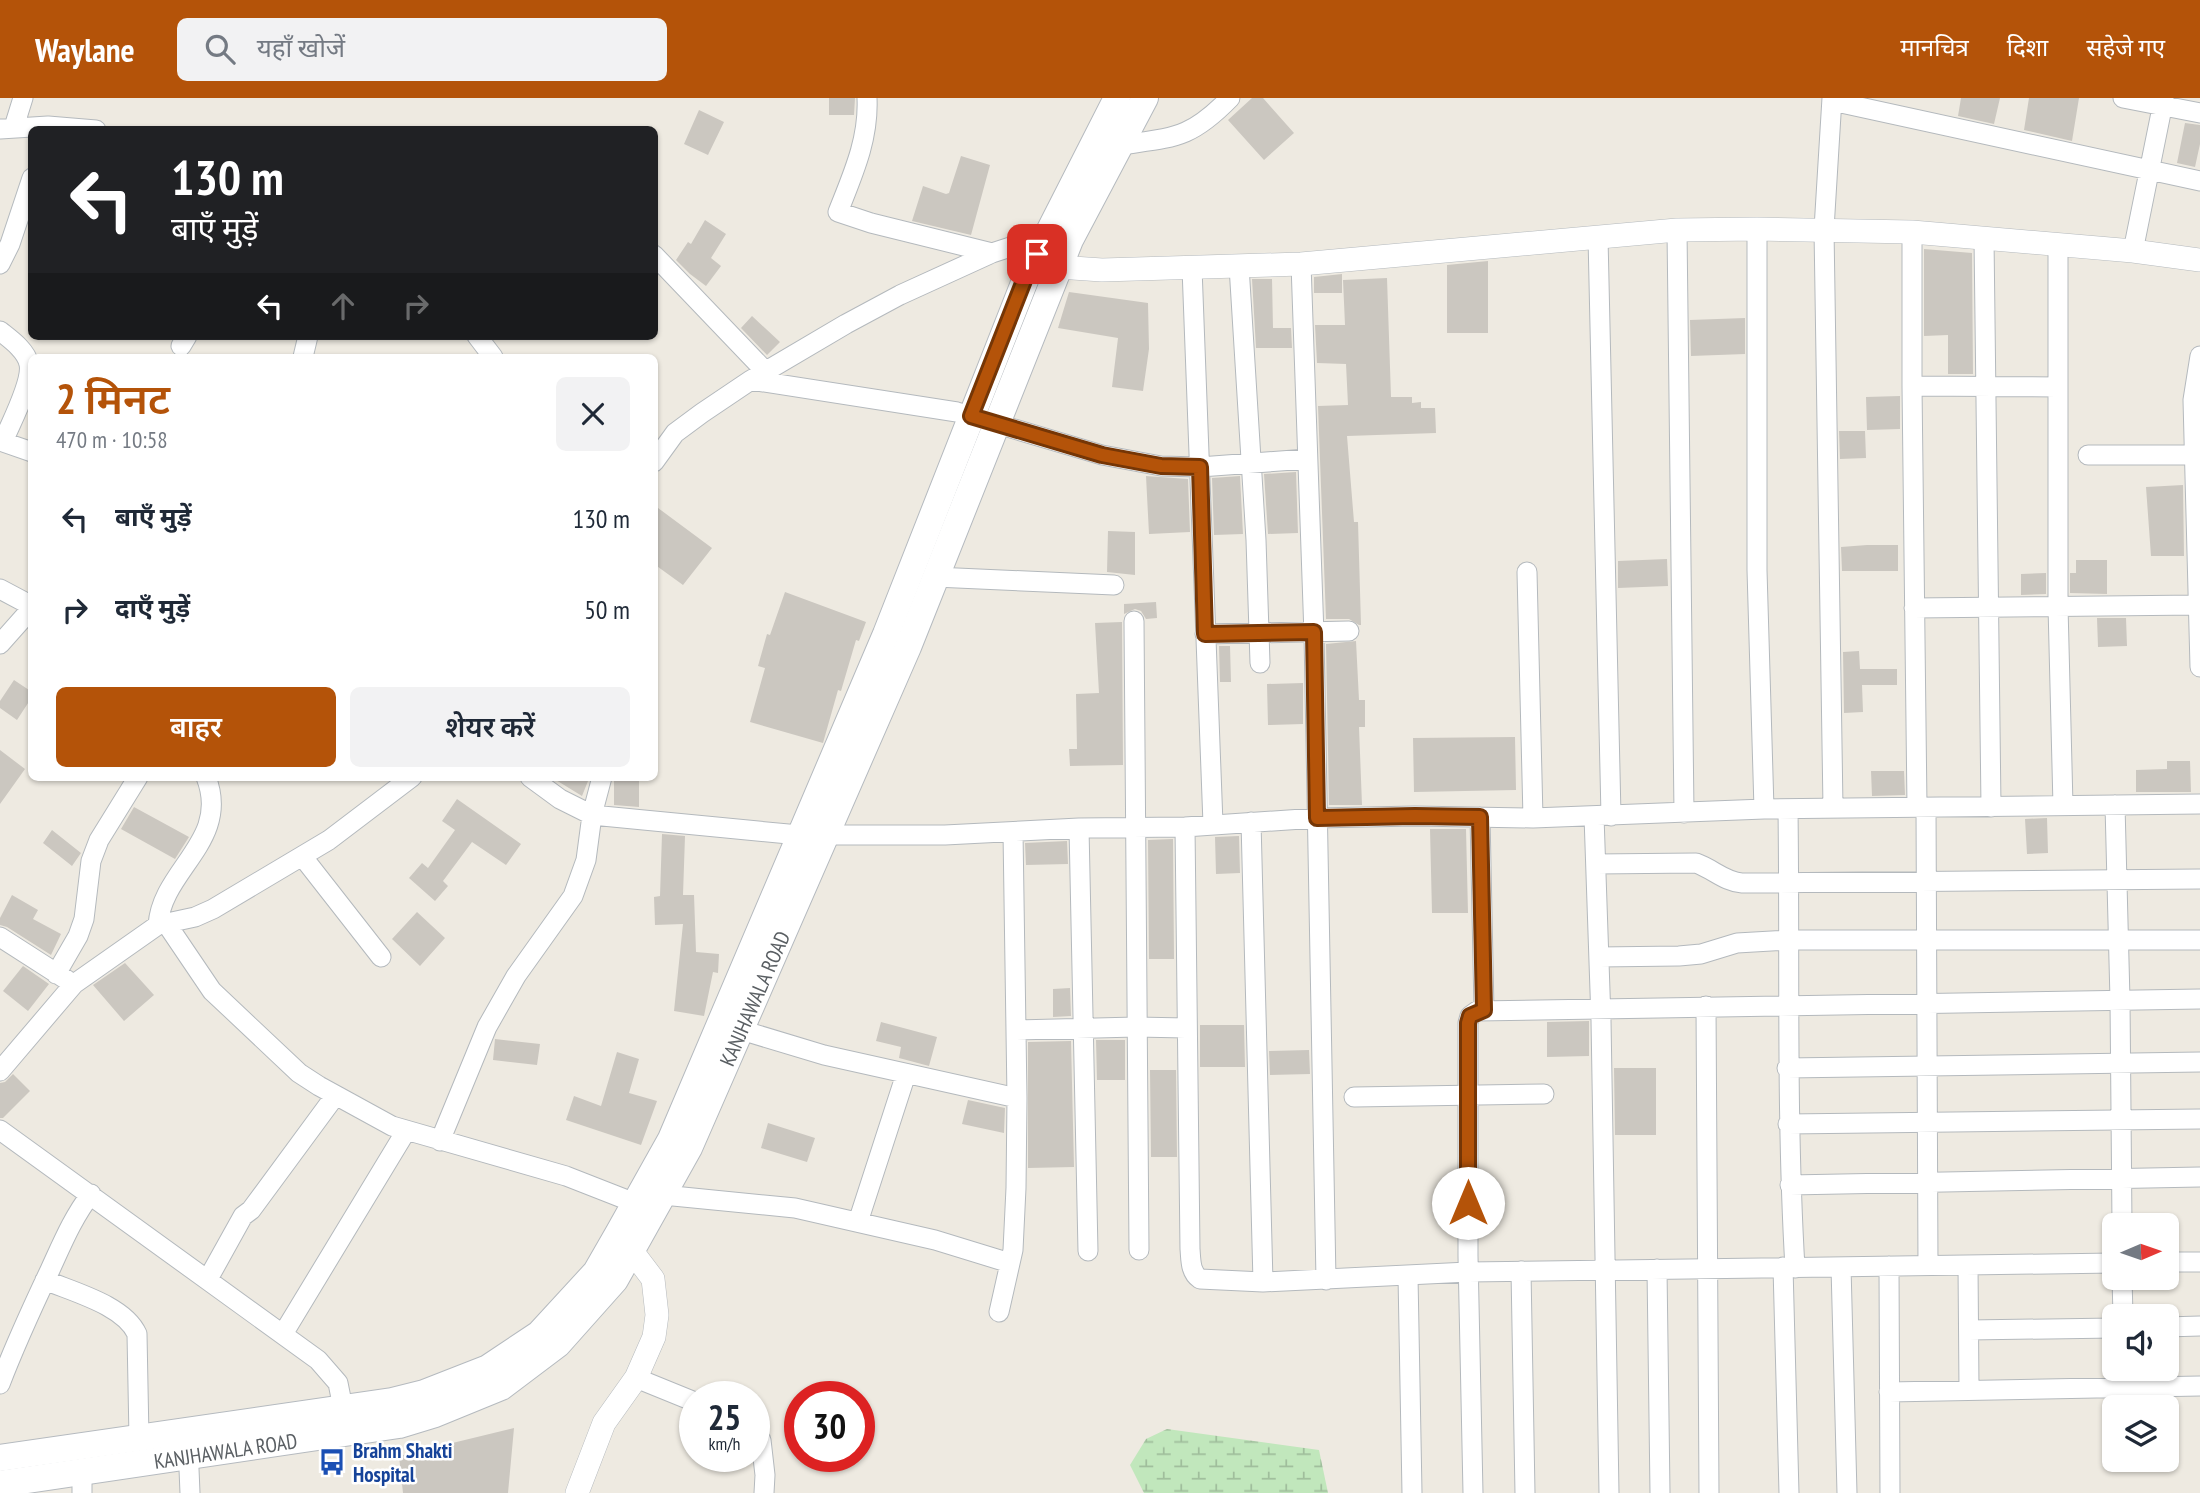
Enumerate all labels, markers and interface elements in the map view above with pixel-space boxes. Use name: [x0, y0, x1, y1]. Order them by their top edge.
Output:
search box: [177, 18, 667, 81]
text: Waylane: [35, 28, 135, 71]
icon: search: [201, 30, 239, 68]
text: यहाँ खोजें: [257, 31, 345, 64]
text: मानचित्र: [1900, 32, 1969, 63]
text: दिशा: [2007, 32, 2048, 63]
text: सहेजे गए: [2086, 32, 2165, 63]
text: 130 m: [171, 145, 284, 209]
icon: left: [56, 154, 147, 245]
text: बाएँ मुड़ें: [171, 207, 258, 249]
pin: [1007, 224, 1067, 284]
icon: arrive: [1018, 235, 1056, 273]
icon: left: [251, 287, 289, 325]
icon: ahead: [324, 287, 362, 325]
icon: right: [397, 287, 435, 325]
text: 2 मिनट: [56, 371, 170, 426]
button: close: [556, 377, 630, 451]
text: 470 m · 10:58: [56, 425, 168, 454]
icon: left: [56, 500, 94, 538]
text: बाएँ मुड़ें: [115, 500, 192, 533]
text: 130 m: [572, 502, 630, 535]
icon: right: [56, 591, 94, 629]
text: दाएँ मुड़ें: [115, 591, 190, 624]
text: 50 m: [584, 593, 630, 626]
button: बाहर: [56, 687, 336, 767]
button: शेयर करें: [350, 687, 630, 767]
street label: KANJHAWALA ROAD: [713, 927, 796, 1070]
position arrow: [1431, 1166, 1505, 1240]
north arrow: [2102, 1213, 2179, 1290]
map controls: [2102, 1213, 2179, 1472]
button: sound: [2102, 1304, 2179, 1381]
speed limit sign: 30: [784, 1381, 875, 1472]
text: 25: [708, 1394, 741, 1440]
button: layers: [2102, 1395, 2179, 1472]
street label: KANJHAWALA ROAD: [152, 1427, 299, 1475]
text: km/h: [709, 1432, 740, 1455]
place label: Brahm Shakti Hospital: [353, 1437, 453, 1488]
bus stop icon: Brahm Shakti Hospital: [317, 1447, 347, 1477]

